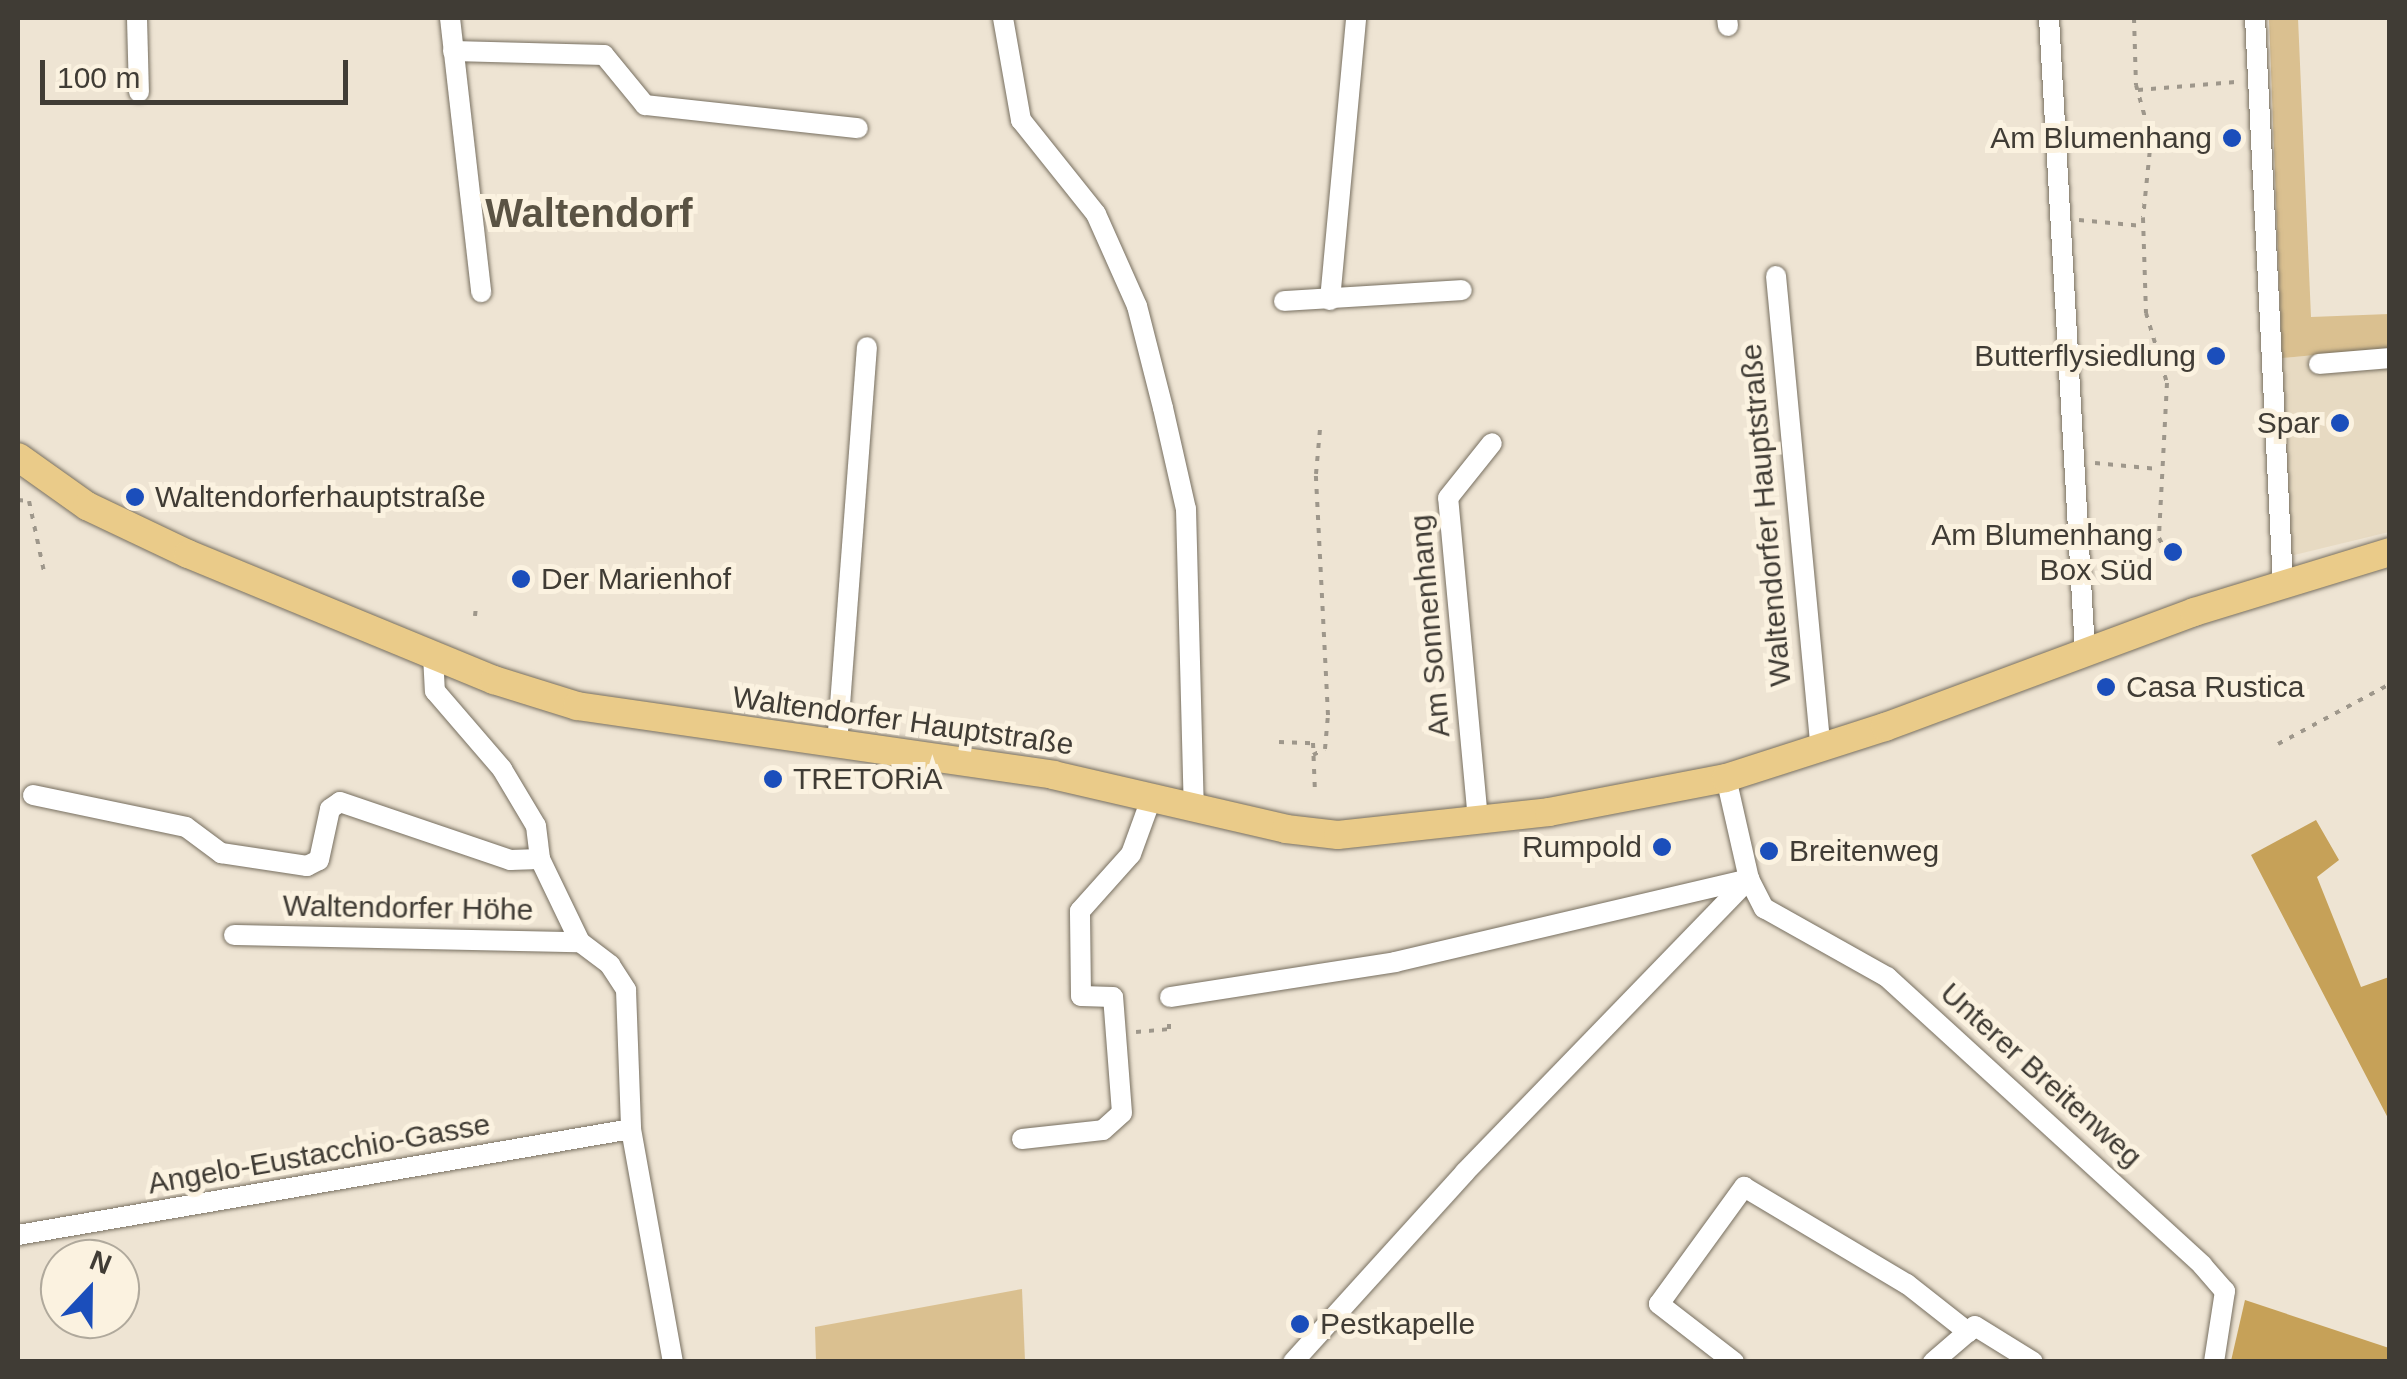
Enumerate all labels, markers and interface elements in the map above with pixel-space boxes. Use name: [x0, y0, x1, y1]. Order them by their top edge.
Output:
scale bar: [45, 40, 352, 102]
text: 100 m: [57, 61, 140, 94]
place label: Am Blumenhang: [1990, 120, 2212, 156]
marker: Am Blumenhang: [2221, 127, 2243, 149]
district label: Waltendorf: [485, 189, 693, 237]
place label: Butterflysiedlung: [1974, 338, 2196, 374]
street label: Waltendorfer Hauptstraße: [1733, 342, 1799, 688]
marker: Butterflysiedlung: [2205, 345, 2227, 367]
place label: Spar: [2257, 405, 2320, 441]
marker: Spar: [2329, 412, 2351, 434]
place label: Waltendorferhauptstraße: [155, 479, 486, 515]
marker: Waltendorferhauptstraße: [124, 486, 146, 508]
street label: Am Sonnenhang: [1402, 513, 1458, 739]
place label: Am Blumenhang Box Süd: [1931, 517, 2153, 588]
marker: Am Blumenhang Box Süd: [2162, 541, 2184, 563]
place label: Der Marienhof: [541, 561, 731, 597]
marker: Der Marienhof: [510, 568, 532, 590]
place label: Casa Rustica: [2126, 669, 2304, 705]
marker: Casa Rustica: [2095, 676, 2117, 698]
street label: Waltendorfer Hauptstraße: [730, 679, 1076, 763]
place label: TRETORiA: [793, 761, 942, 797]
marker: TRETORiA: [762, 768, 784, 790]
place label: Rumpold: [1522, 829, 1642, 865]
place label: Breitenweg: [1789, 833, 1939, 869]
marker: Rumpold: [1651, 836, 1673, 858]
marker: Breitenweg: [1758, 840, 1780, 862]
street label: Waltendorfer Höhe: [282, 888, 534, 928]
street label: Unterer Breitenweg: [1933, 975, 2149, 1175]
street label: Angelo-Eustacchio-Gasse: [145, 1106, 493, 1202]
north arrow: [40, 1239, 140, 1339]
text: N: [85, 1244, 116, 1281]
place label: Pestkapelle: [1320, 1306, 1475, 1342]
marker: Pestkapelle: [1289, 1313, 1311, 1335]

